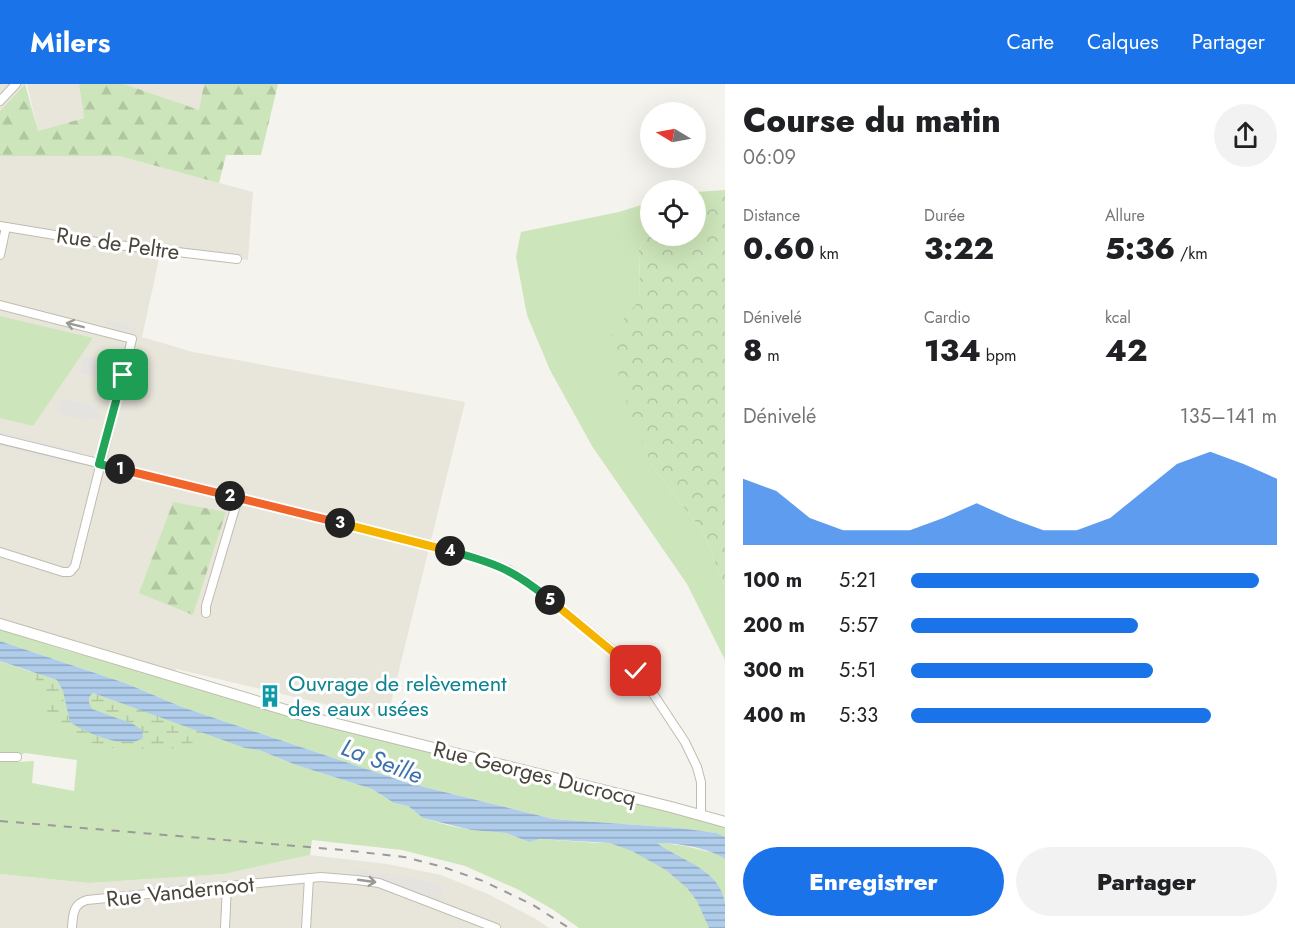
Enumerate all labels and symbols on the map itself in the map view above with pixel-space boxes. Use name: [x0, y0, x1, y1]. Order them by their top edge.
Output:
north arrow: [640, 102, 706, 168]
street label: Rue de Peltre: [54, 219, 182, 267]
one-way arrow: [66, 318, 85, 330]
pin: [97, 349, 148, 400]
pin: 1: [105, 454, 135, 484]
pin: 2: [215, 481, 245, 511]
pin: 3: [325, 508, 355, 538]
pin: 4: [435, 536, 465, 566]
pin: 5: [535, 585, 565, 615]
pin: [610, 645, 661, 696]
place label: Ouvrage de relèvement des eaux usées: [288, 667, 507, 724]
building icon: Ouvrage de relèvement des eaux usées: [257, 683, 283, 709]
water label: La Seille: [336, 730, 428, 792]
street label: Rue Georges Ducrocq: [430, 732, 640, 814]
street label: Rue Vandernoot: [104, 867, 256, 915]
one-way arrow: [357, 876, 376, 887]

